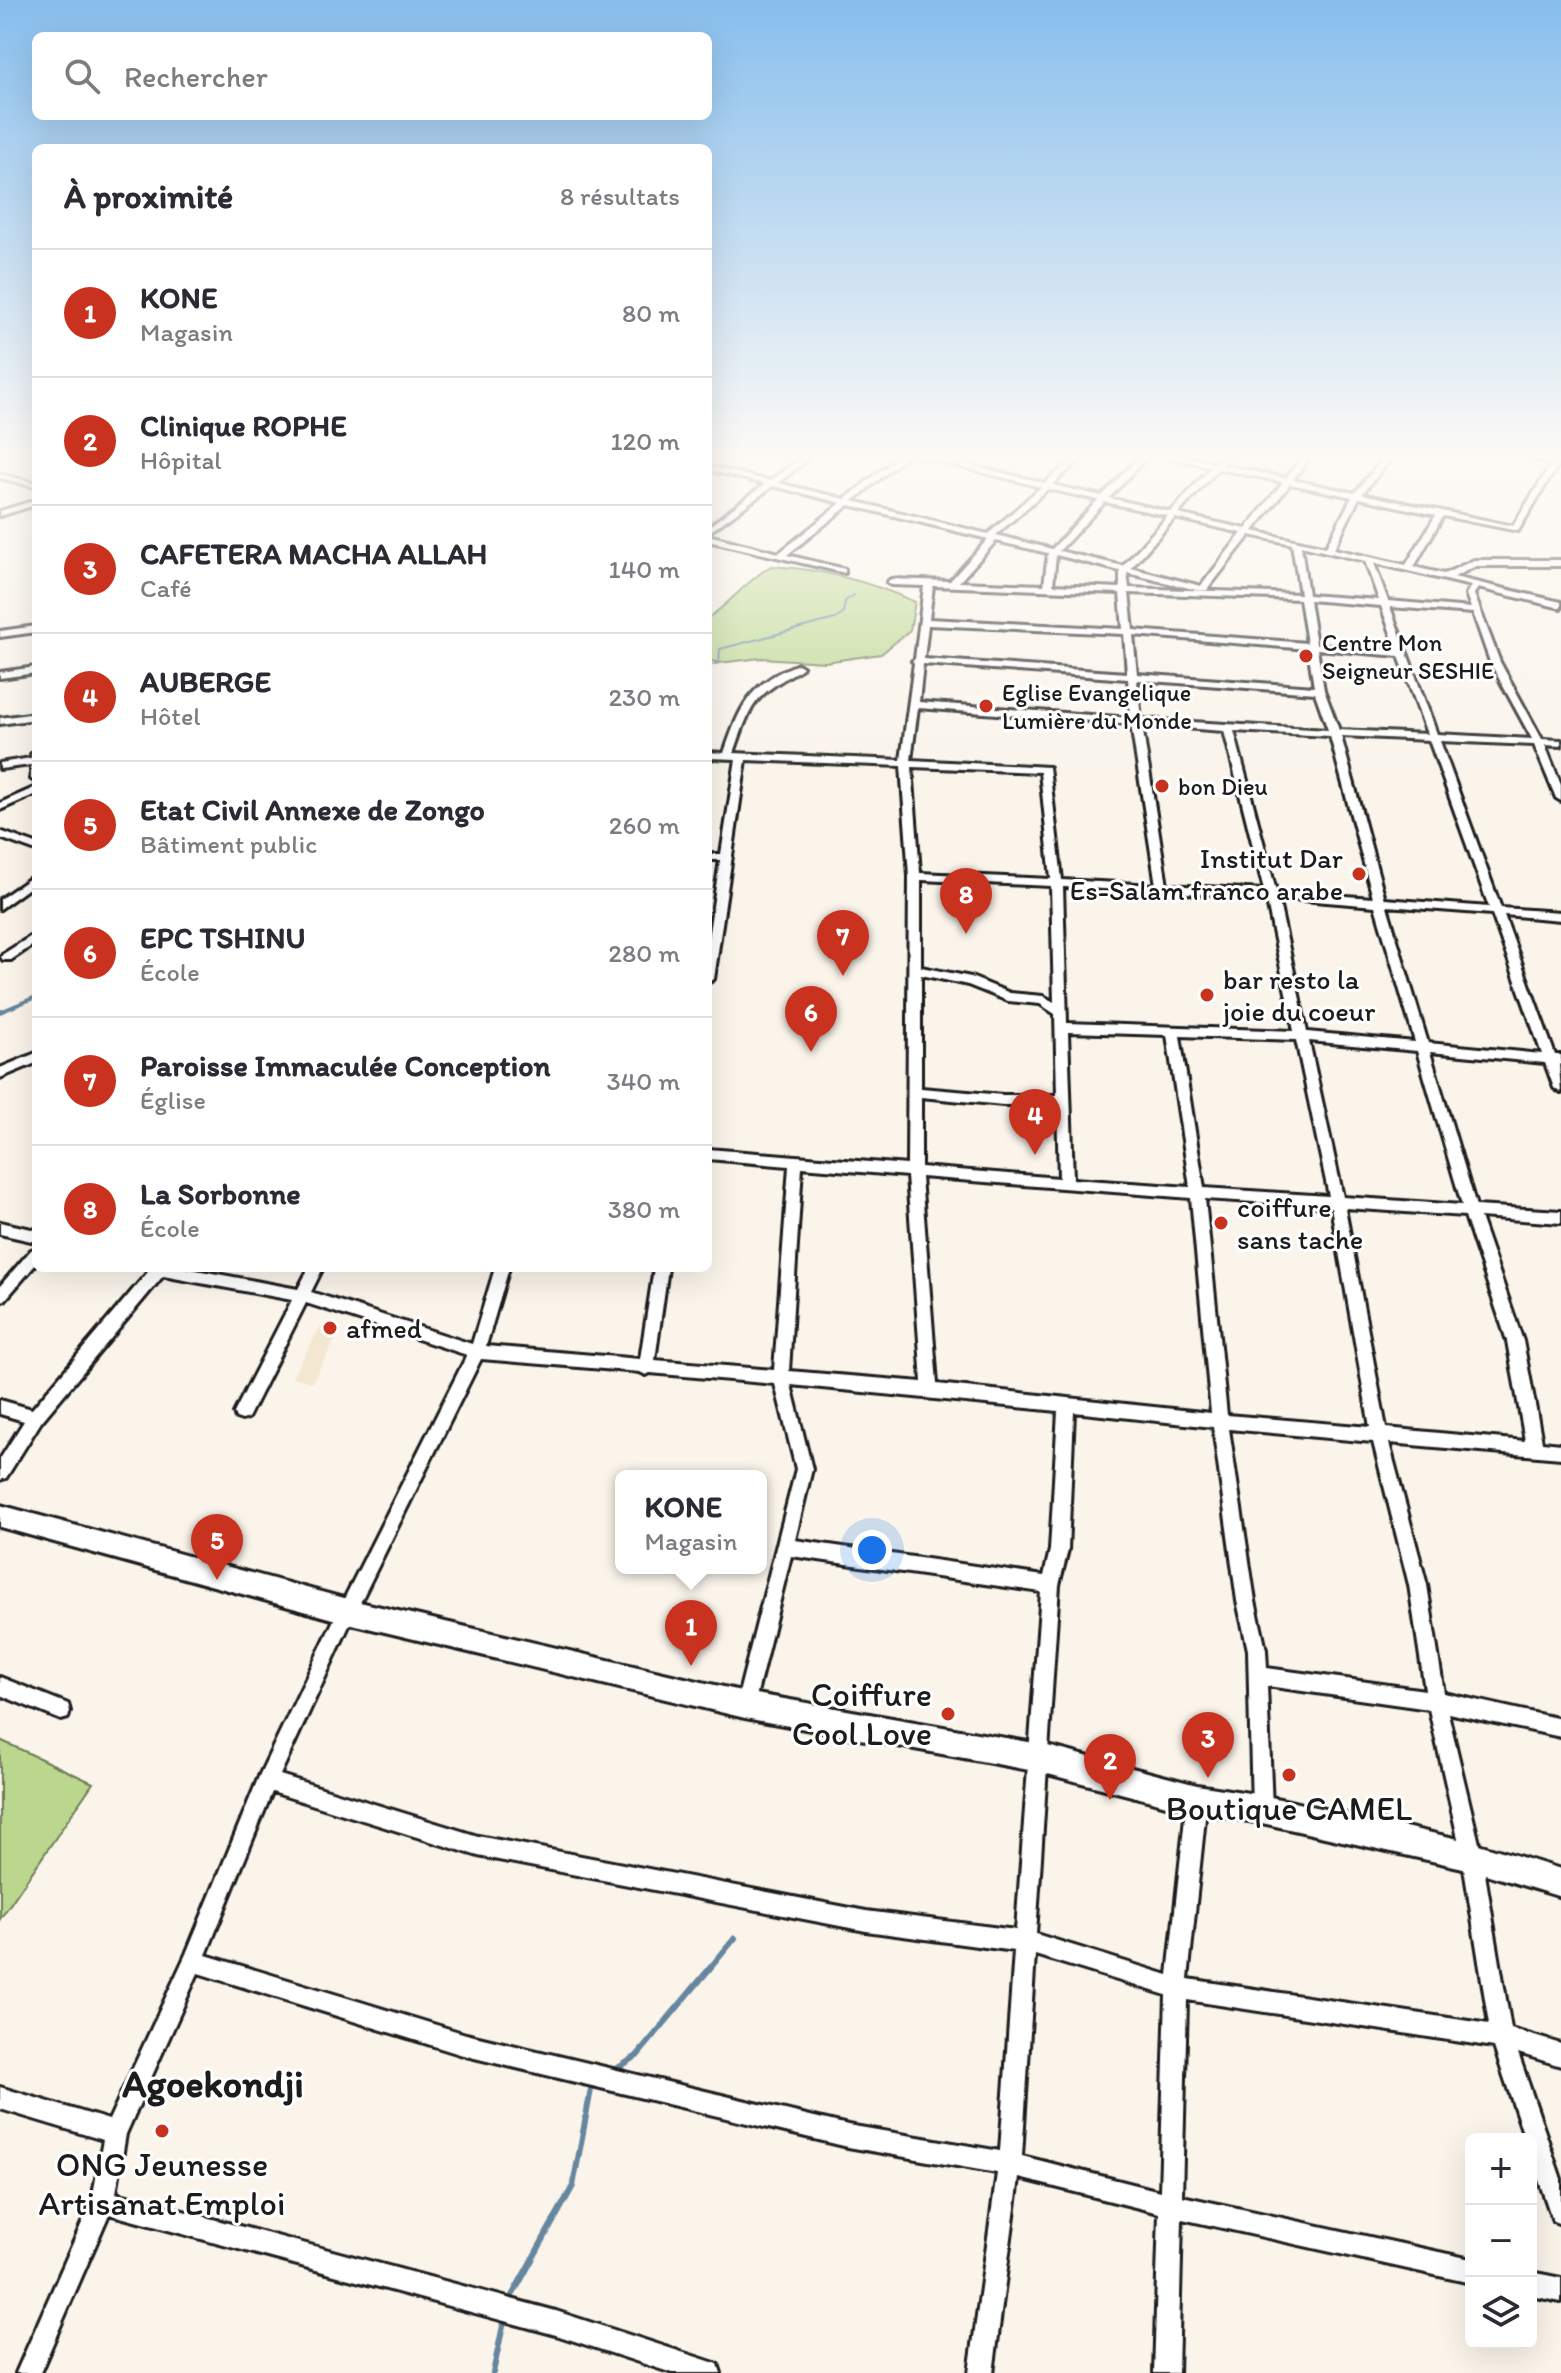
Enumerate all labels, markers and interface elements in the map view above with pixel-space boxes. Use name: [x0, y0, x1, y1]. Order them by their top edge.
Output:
search box: [32, 32, 712, 120]
icon: search: [60, 54, 104, 98]
text: Rechercher: [124, 58, 268, 95]
text: À proximité: [64, 176, 233, 217]
text: 8 résultats: [560, 180, 680, 212]
text: KONE: [140, 279, 218, 316]
text: 1: [84, 297, 96, 329]
text: 80 m: [622, 297, 680, 329]
text: Magasin: [140, 316, 233, 348]
text: Clinique ROPHE: [140, 407, 347, 444]
text: 2: [83, 425, 97, 457]
text: 120 m: [611, 425, 680, 457]
text: Hôpital: [140, 444, 222, 476]
text: CAFETERA MACHA ALLAH: [140, 535, 487, 572]
text: 3: [83, 553, 97, 585]
text: 140 m: [609, 553, 680, 585]
text: Café: [140, 572, 192, 604]
place label: Centre Mon Seigneur SESHIE: [1322, 628, 1494, 685]
marker: Centre Mon Seigneur SESHIE: [1297, 647, 1315, 665]
text: AUBERGE: [140, 663, 271, 700]
place label: Eglise Evangelique Lumière du Monde: [1002, 678, 1192, 735]
text: 4: [82, 681, 98, 713]
text: 230 m: [608, 681, 680, 713]
marker: Eglise Evangelique Lumière du Monde: [977, 697, 995, 715]
text: Hôtel: [140, 700, 201, 732]
place label: bon Dieu: [1178, 772, 1268, 801]
marker: bon Dieu: [1153, 777, 1171, 795]
text: Etat Civil Annexe de Zongo: [140, 791, 485, 828]
text: 5: [83, 809, 97, 841]
text: 260 m: [609, 809, 680, 841]
text: Bâtiment public: [140, 828, 317, 860]
place label: Institut Dar Es-Salam franco arabe: [1070, 841, 1343, 907]
marker: Institut Dar Es-Salam franco arabe: [1350, 865, 1368, 883]
pin: 8: [940, 868, 992, 934]
pin: 7: [817, 910, 869, 976]
text: EPC TSHINU: [140, 919, 306, 956]
text: 6: [83, 937, 97, 969]
text: 280 m: [608, 937, 680, 969]
text: École: [140, 956, 200, 988]
place label: bar resto la joie du coeur: [1222, 962, 1375, 1028]
pin: 6: [785, 986, 837, 1052]
marker: bar resto la joie du coeur: [1198, 986, 1216, 1004]
text: Paroisse Immaculée Conception: [140, 1047, 551, 1084]
text: 7: [84, 1065, 96, 1097]
text: 340 m: [606, 1065, 680, 1097]
text: Église: [140, 1084, 206, 1116]
pin: 4: [1009, 1089, 1061, 1155]
text: La Sorbonne: [140, 1175, 301, 1212]
place label: coiffure sans tache: [1237, 1190, 1363, 1256]
text: 8: [83, 1193, 97, 1225]
text: 380 m: [608, 1193, 680, 1225]
text: École: [140, 1212, 200, 1244]
marker: coiffure sans tache: [1212, 1214, 1230, 1232]
place label: afmed: [346, 1311, 422, 1345]
marker: afmed: [321, 1319, 339, 1337]
popup: [615, 1470, 767, 1574]
text: KONE: [644, 1488, 722, 1525]
pin: 5: [191, 1514, 243, 1580]
text: Magasin: [644, 1525, 738, 1557]
your location: [852, 1530, 892, 1570]
pin: 1: [665, 1600, 717, 1666]
place label: Coiffure Cool Love: [792, 1674, 932, 1754]
marker: Coiffure Cool Love: [939, 1705, 957, 1723]
pin: 3: [1182, 1712, 1234, 1778]
pin: 2: [1084, 1734, 1136, 1800]
marker: Boutique CAMEL: [1280, 1766, 1298, 1784]
place label: Boutique CAMEL: [1166, 1788, 1412, 1829]
district label: Agoekondji: [122, 2061, 304, 2107]
marker: ONG Jeunesse Artisanat Emploi: [153, 2122, 171, 2140]
map controls: [1465, 2133, 1537, 2349]
button: +: [1465, 2133, 1537, 2205]
place label: ONG Jeunesse Artisanat Emploi: [38, 2144, 286, 2224]
button: −: [1465, 2205, 1537, 2277]
button: layers: [1465, 2277, 1537, 2349]

